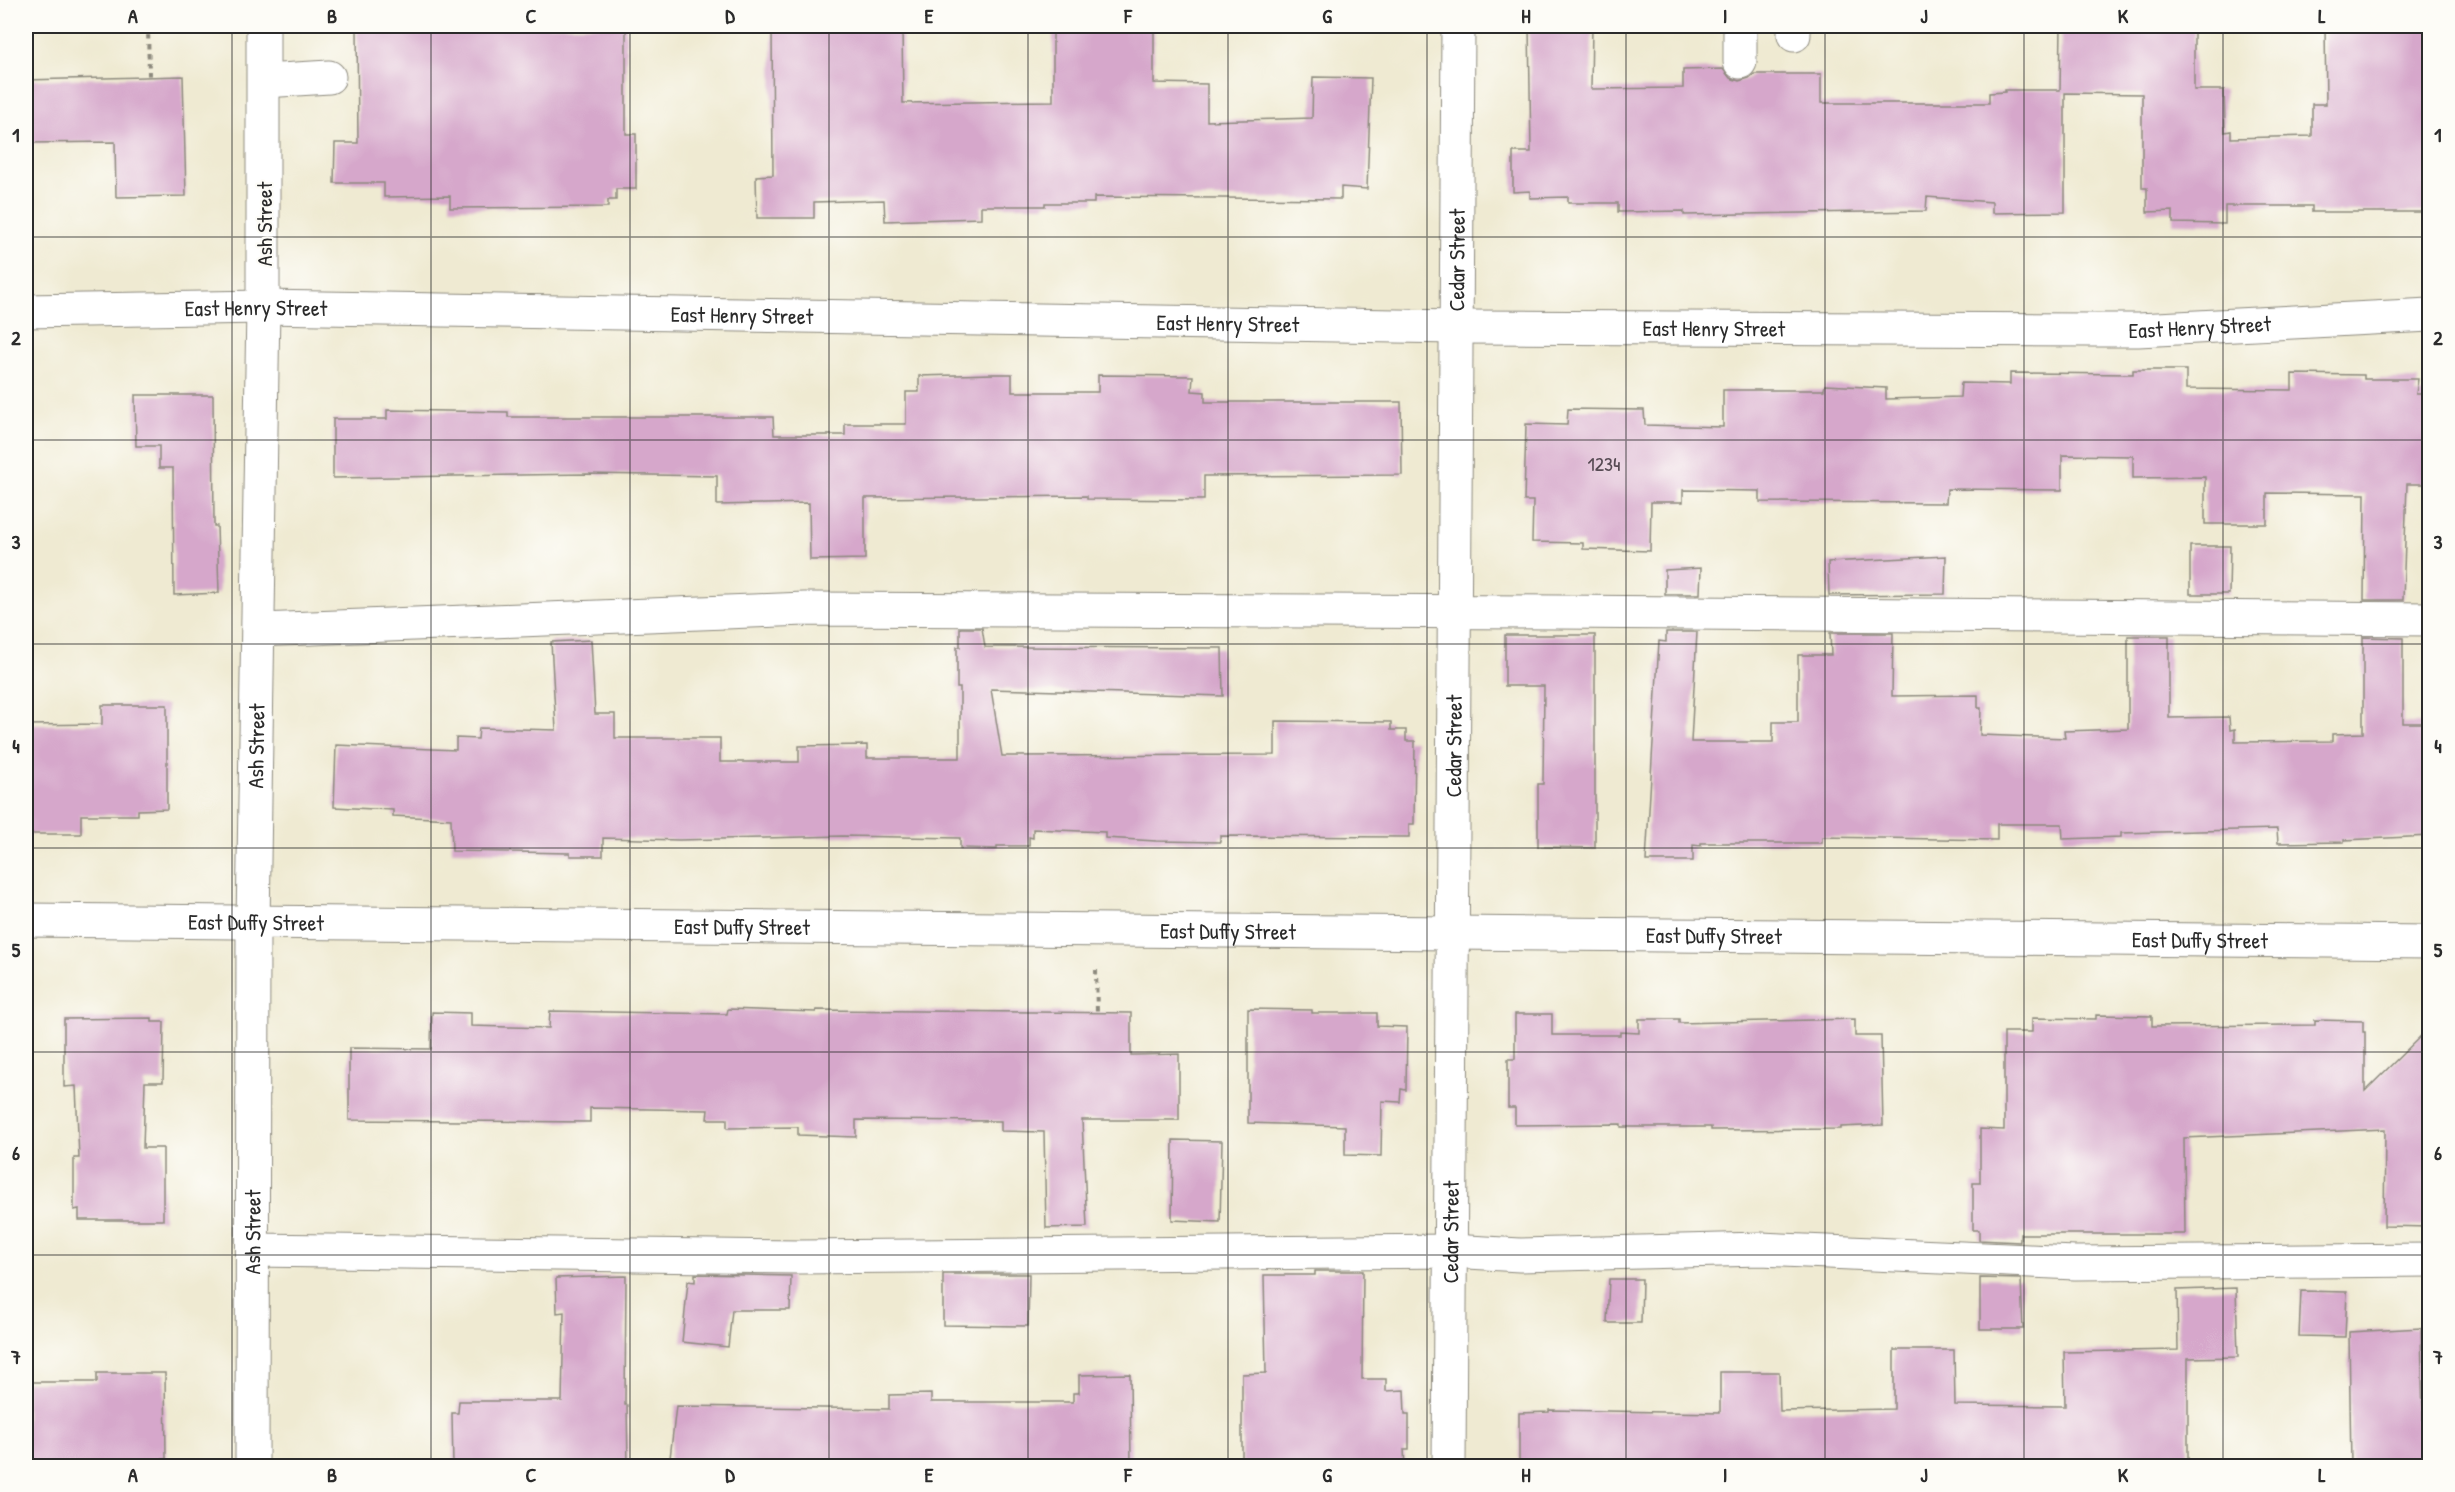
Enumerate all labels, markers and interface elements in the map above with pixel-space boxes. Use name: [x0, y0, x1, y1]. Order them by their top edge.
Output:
text: A: [128, 2, 138, 29]
text: B: [327, 2, 337, 29]
text: C: [526, 2, 537, 29]
text: D: [725, 2, 735, 29]
text: E: [925, 2, 934, 29]
text: F: [1123, 2, 1133, 29]
text: G: [1322, 2, 1332, 29]
text: H: [1521, 2, 1531, 29]
text: I: [1723, 2, 1727, 29]
text: J: [1920, 2, 1928, 29]
text: K: [2118, 2, 2129, 29]
text: L: [2318, 2, 2326, 29]
text: 1: [12, 121, 20, 148]
text: 1: [2434, 121, 2442, 148]
street label: Ash Street: [249, 181, 279, 266]
street label: Cedar Street: [1441, 208, 1472, 312]
street label: East Henry Street: [184, 292, 328, 323]
street label: East Henry Street: [670, 299, 814, 331]
street label: East Henry Street: [1156, 307, 1300, 339]
street label: East Henry Street: [2128, 308, 2272, 345]
street label: East Henry Street: [1642, 313, 1786, 344]
text: 2: [11, 324, 21, 351]
text: 2: [2433, 324, 2443, 351]
house number: 1234: [1587, 450, 1621, 477]
text: 3: [12, 528, 21, 555]
text: 3: [2434, 528, 2443, 555]
street label: Cedar Street: [1438, 694, 1469, 798]
street label: Ash Street: [240, 703, 272, 789]
text: 4: [12, 732, 20, 759]
text: 4: [2434, 732, 2442, 759]
street label: East Duffy Street: [188, 906, 325, 938]
street label: East Duffy Street: [674, 911, 811, 942]
street label: East Duffy Street: [1160, 915, 1296, 947]
street label: East Duffy Street: [1646, 920, 1782, 951]
street label: East Duffy Street: [2132, 924, 2268, 956]
text: 5: [12, 936, 21, 963]
text: 5: [2434, 936, 2443, 963]
text: 6: [12, 1139, 20, 1166]
text: 6: [2434, 1139, 2442, 1166]
street label: Cedar Street: [1435, 1180, 1466, 1284]
street label: Ash Street: [237, 1189, 268, 1274]
text: 7: [10, 1343, 21, 1370]
text: 7: [2432, 1343, 2443, 1370]
text: A: [128, 1461, 138, 1488]
text: B: [327, 1461, 337, 1488]
text: C: [526, 1461, 537, 1488]
text: D: [725, 1461, 735, 1488]
text: E: [925, 1461, 934, 1488]
text: F: [1123, 1461, 1133, 1488]
text: G: [1322, 1461, 1332, 1488]
text: H: [1521, 1461, 1531, 1488]
text: I: [1723, 1461, 1727, 1488]
text: J: [1920, 1461, 1928, 1488]
text: K: [2118, 1461, 2129, 1488]
text: L: [2318, 1461, 2326, 1488]

